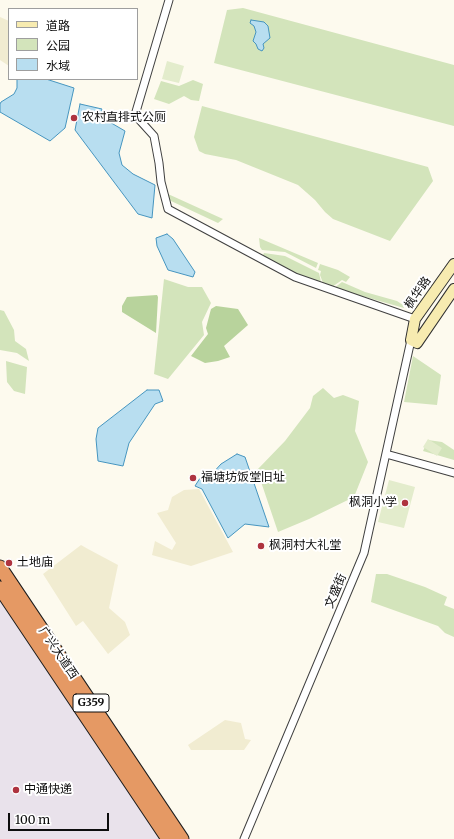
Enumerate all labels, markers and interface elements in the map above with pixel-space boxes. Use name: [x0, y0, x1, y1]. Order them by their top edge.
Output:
legend: [8, 8, 138, 80]
text: 道路: [46, 18, 70, 33]
text: 公园: [46, 38, 70, 53]
text: 水域: [46, 58, 70, 73]
place label: 农村直排式公厕: [82, 111, 166, 125]
marker: 农村直排式公厕: [69, 113, 79, 123]
street label: 枫华路: [402, 274, 434, 312]
place label: 福塘坊饭堂旧址: [201, 471, 285, 485]
marker: 福塘坊饭堂旧址: [188, 473, 198, 483]
place label: 枫洞小学: [349, 496, 397, 510]
marker: 枫洞小学: [400, 498, 410, 508]
place label: 枫洞村大礼堂: [269, 539, 341, 553]
marker: 枫洞村大礼堂: [256, 541, 266, 551]
place label: 土地庙: [17, 556, 53, 570]
marker: 土地庙: [4, 558, 14, 568]
street label: 文盛街: [322, 572, 350, 610]
street label: 广兴大道西: [35, 624, 81, 682]
road number: G359: [73, 694, 109, 712]
place label: 中通快递: [24, 783, 72, 797]
marker: 中通快递: [11, 785, 21, 795]
scale bar: [10, 805, 111, 831]
text: 100 m: [15, 812, 50, 827]

